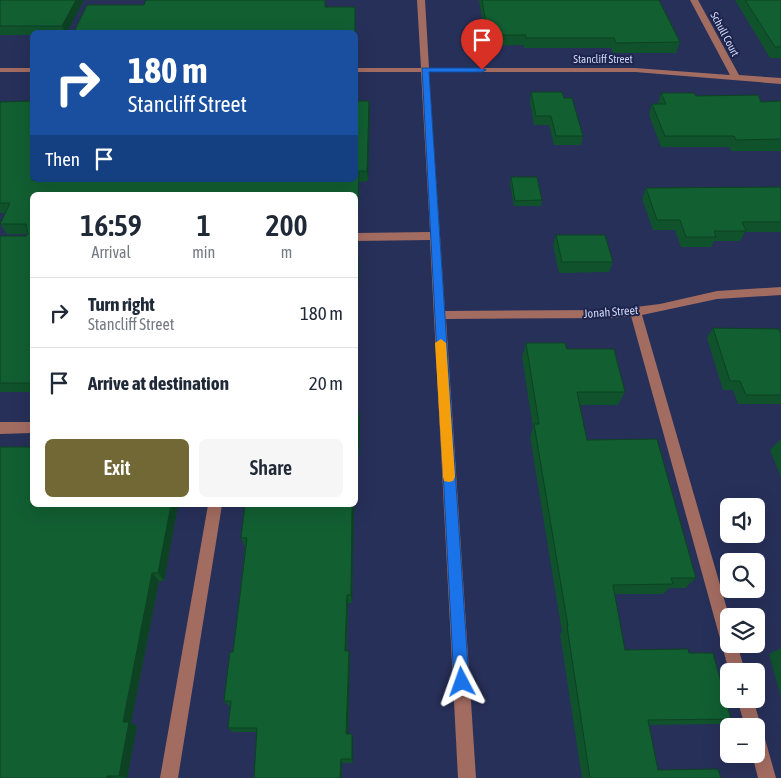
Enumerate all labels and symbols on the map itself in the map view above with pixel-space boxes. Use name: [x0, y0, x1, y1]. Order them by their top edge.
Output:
street label: Schull Court: [708, 10, 742, 58]
pin: [461, 19, 503, 70]
street label: Stancliff Street: [573, 53, 633, 65]
street label: Jonah Street: [583, 303, 639, 321]
position arrow: [435, 655, 487, 707]

